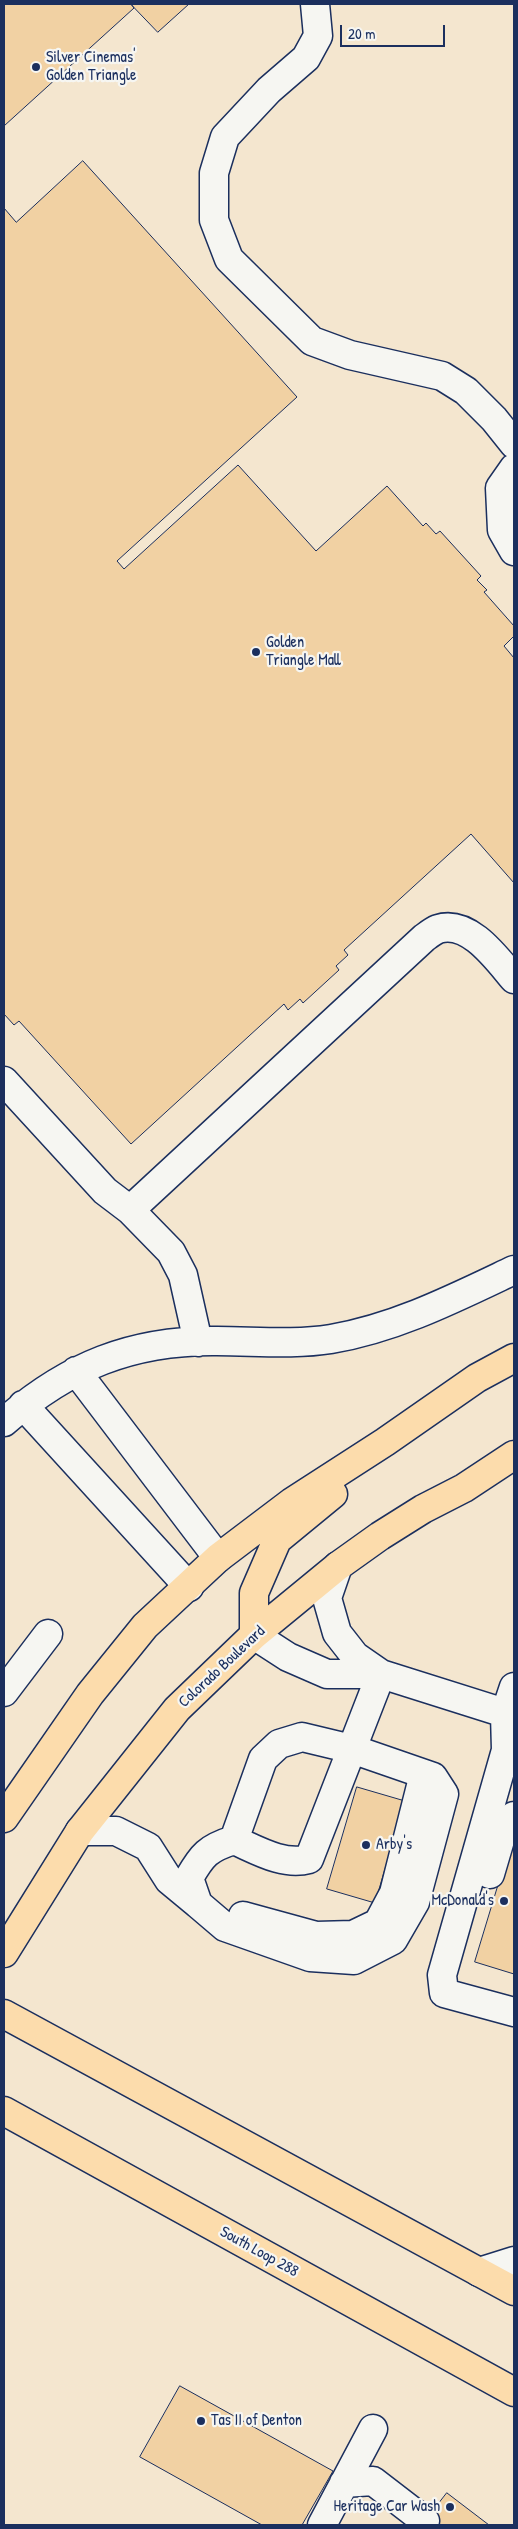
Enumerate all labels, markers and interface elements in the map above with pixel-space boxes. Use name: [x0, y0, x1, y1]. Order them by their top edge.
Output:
scale bar: [343, 15, 448, 47]
text: 20 m: [348, 23, 375, 44]
place label: Silver Cinemas' Golden Triangle: [46, 48, 136, 86]
marker: Silver Cinemas' Golden Triangle: [30, 61, 42, 73]
place label: Golden Triangle Mall: [266, 633, 341, 671]
marker: Golden Triangle Mall: [250, 646, 262, 658]
street label: Colorado Boulevard: [175, 1622, 269, 1712]
place label: Arby's: [376, 1835, 412, 1855]
marker: Arby's: [360, 1839, 372, 1851]
place label: McDonald's: [431, 1891, 494, 1911]
marker: McDonald's: [498, 1895, 510, 1907]
street label: South Loop 288: [216, 2223, 302, 2281]
place label: Tas II of Denton: [211, 2411, 302, 2431]
marker: Tas II of Denton: [195, 2415, 207, 2427]
place label: Heritage Car Wash: [334, 2497, 440, 2517]
marker: Heritage Car Wash: [444, 2501, 456, 2513]

